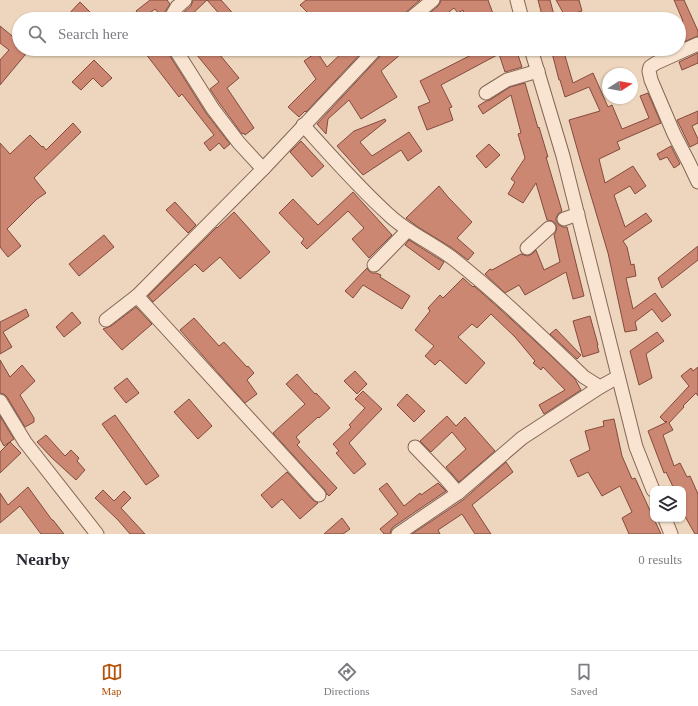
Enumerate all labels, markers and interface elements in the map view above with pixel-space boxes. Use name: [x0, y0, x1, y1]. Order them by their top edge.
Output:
search box: [12, 12, 686, 56]
icon: search: [26, 23, 48, 45]
text: Search here: [58, 26, 128, 42]
north arrow: [602, 68, 638, 104]
map controls: [650, 486, 686, 522]
button: layers: [650, 486, 686, 522]
text: Nearby: [16, 550, 70, 569]
text: 0 results: [638, 552, 682, 567]
tab: Map: [101, 661, 123, 697]
tab: Directions: [324, 661, 369, 697]
tab: Saved: [571, 661, 597, 697]

